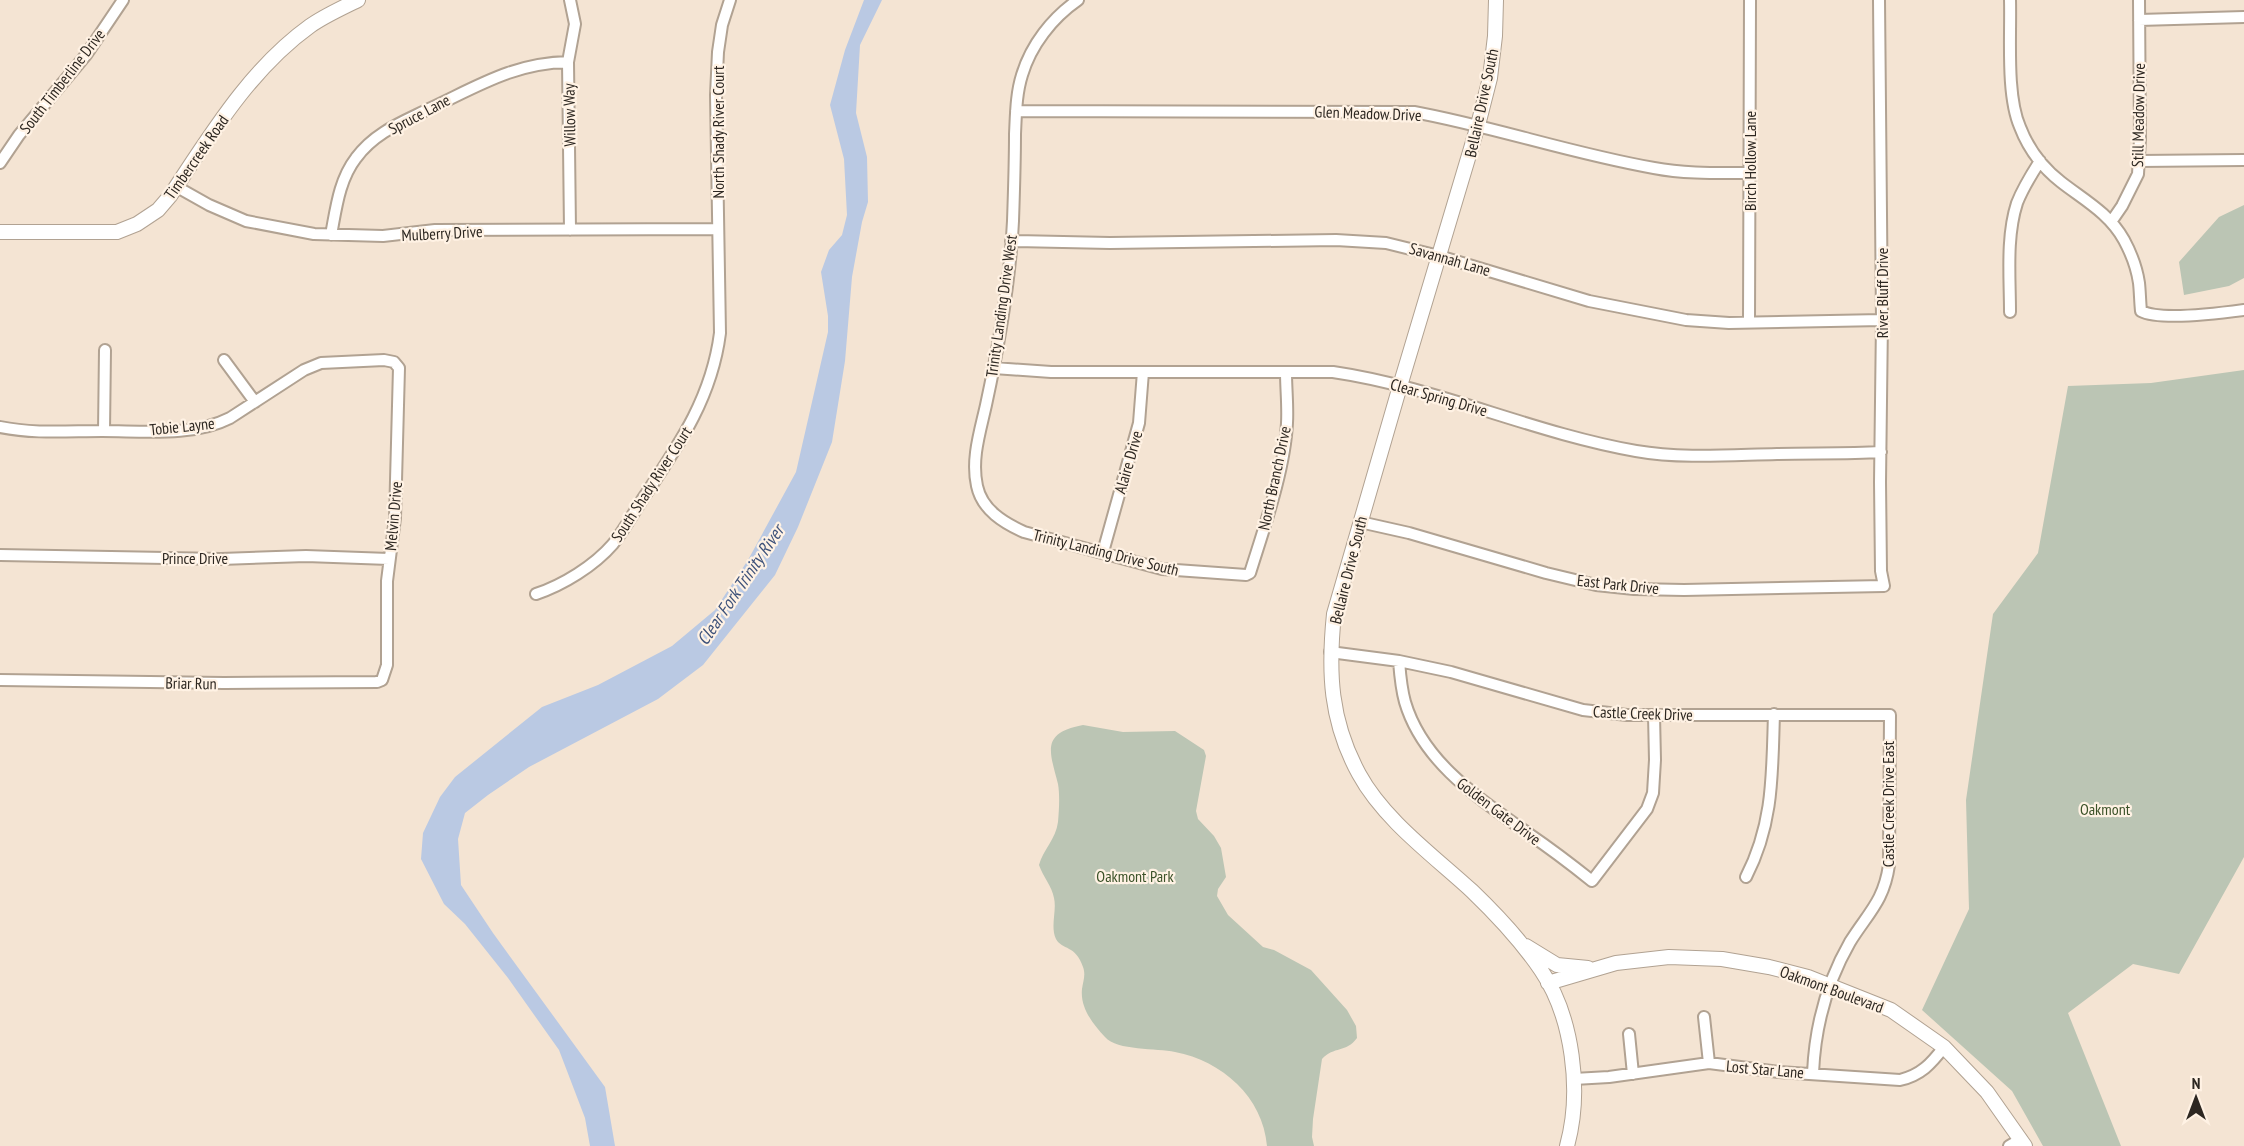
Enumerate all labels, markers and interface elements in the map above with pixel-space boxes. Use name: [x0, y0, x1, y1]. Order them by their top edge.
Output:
street label: South Timberline Drive: [15, 25, 109, 137]
street label: Bellaire Drive South: [1460, 47, 1502, 159]
street label: Still Meadow Drive: [2127, 63, 2149, 167]
street label: North Shady River Court: [708, 65, 728, 198]
street label: Willow Way: [558, 83, 580, 147]
street label: Spruce Lane: [385, 89, 453, 139]
street label: Glen Meadow Drive: [1314, 101, 1422, 125]
street label: Timbercreek Road: [160, 111, 233, 203]
street label: Birch Hollow Lane: [1740, 111, 1760, 211]
street label: Mulberry Drive: [401, 221, 483, 245]
street label: Trinity Landing Drive West: [981, 233, 1021, 379]
street label: Savannah Lane: [1407, 238, 1493, 280]
street label: River Bluff Drive: [1872, 248, 1892, 338]
street label: Clear Spring Drive: [1388, 374, 1490, 420]
street label: Tobie Layne: [148, 413, 216, 439]
street label: South Shady River Court: [606, 422, 696, 545]
street label: North Branch Drive: [1253, 424, 1295, 532]
street label: Alaire Drive: [1109, 428, 1147, 496]
street label: Melvin Drive: [380, 480, 406, 552]
street label: Bellaire Drive South: [1325, 514, 1371, 626]
water label: Clear Fork Trinity River: [691, 518, 790, 649]
street label: Trinity Landing Drive South: [1031, 524, 1181, 580]
street label: Prince Drive: [162, 548, 228, 568]
street label: East Park Drive: [1576, 570, 1660, 598]
street label: Briar Run: [165, 673, 217, 693]
street label: Castle Creek Drive: [1593, 701, 1693, 725]
street label: Castle Creek Drive East: [1878, 740, 1898, 867]
street label: Golden Gate Drive: [1453, 773, 1545, 849]
park label: Oakmont: [2080, 799, 2131, 819]
park label: Oakmont Park: [1096, 866, 1174, 886]
street label: Oakmont Boulevard: [1777, 961, 1887, 1017]
street label: Lost Star Lane: [1725, 1056, 1805, 1082]
north arrow: [2166, 1068, 2226, 1128]
text: N: [2192, 1073, 2200, 1093]

